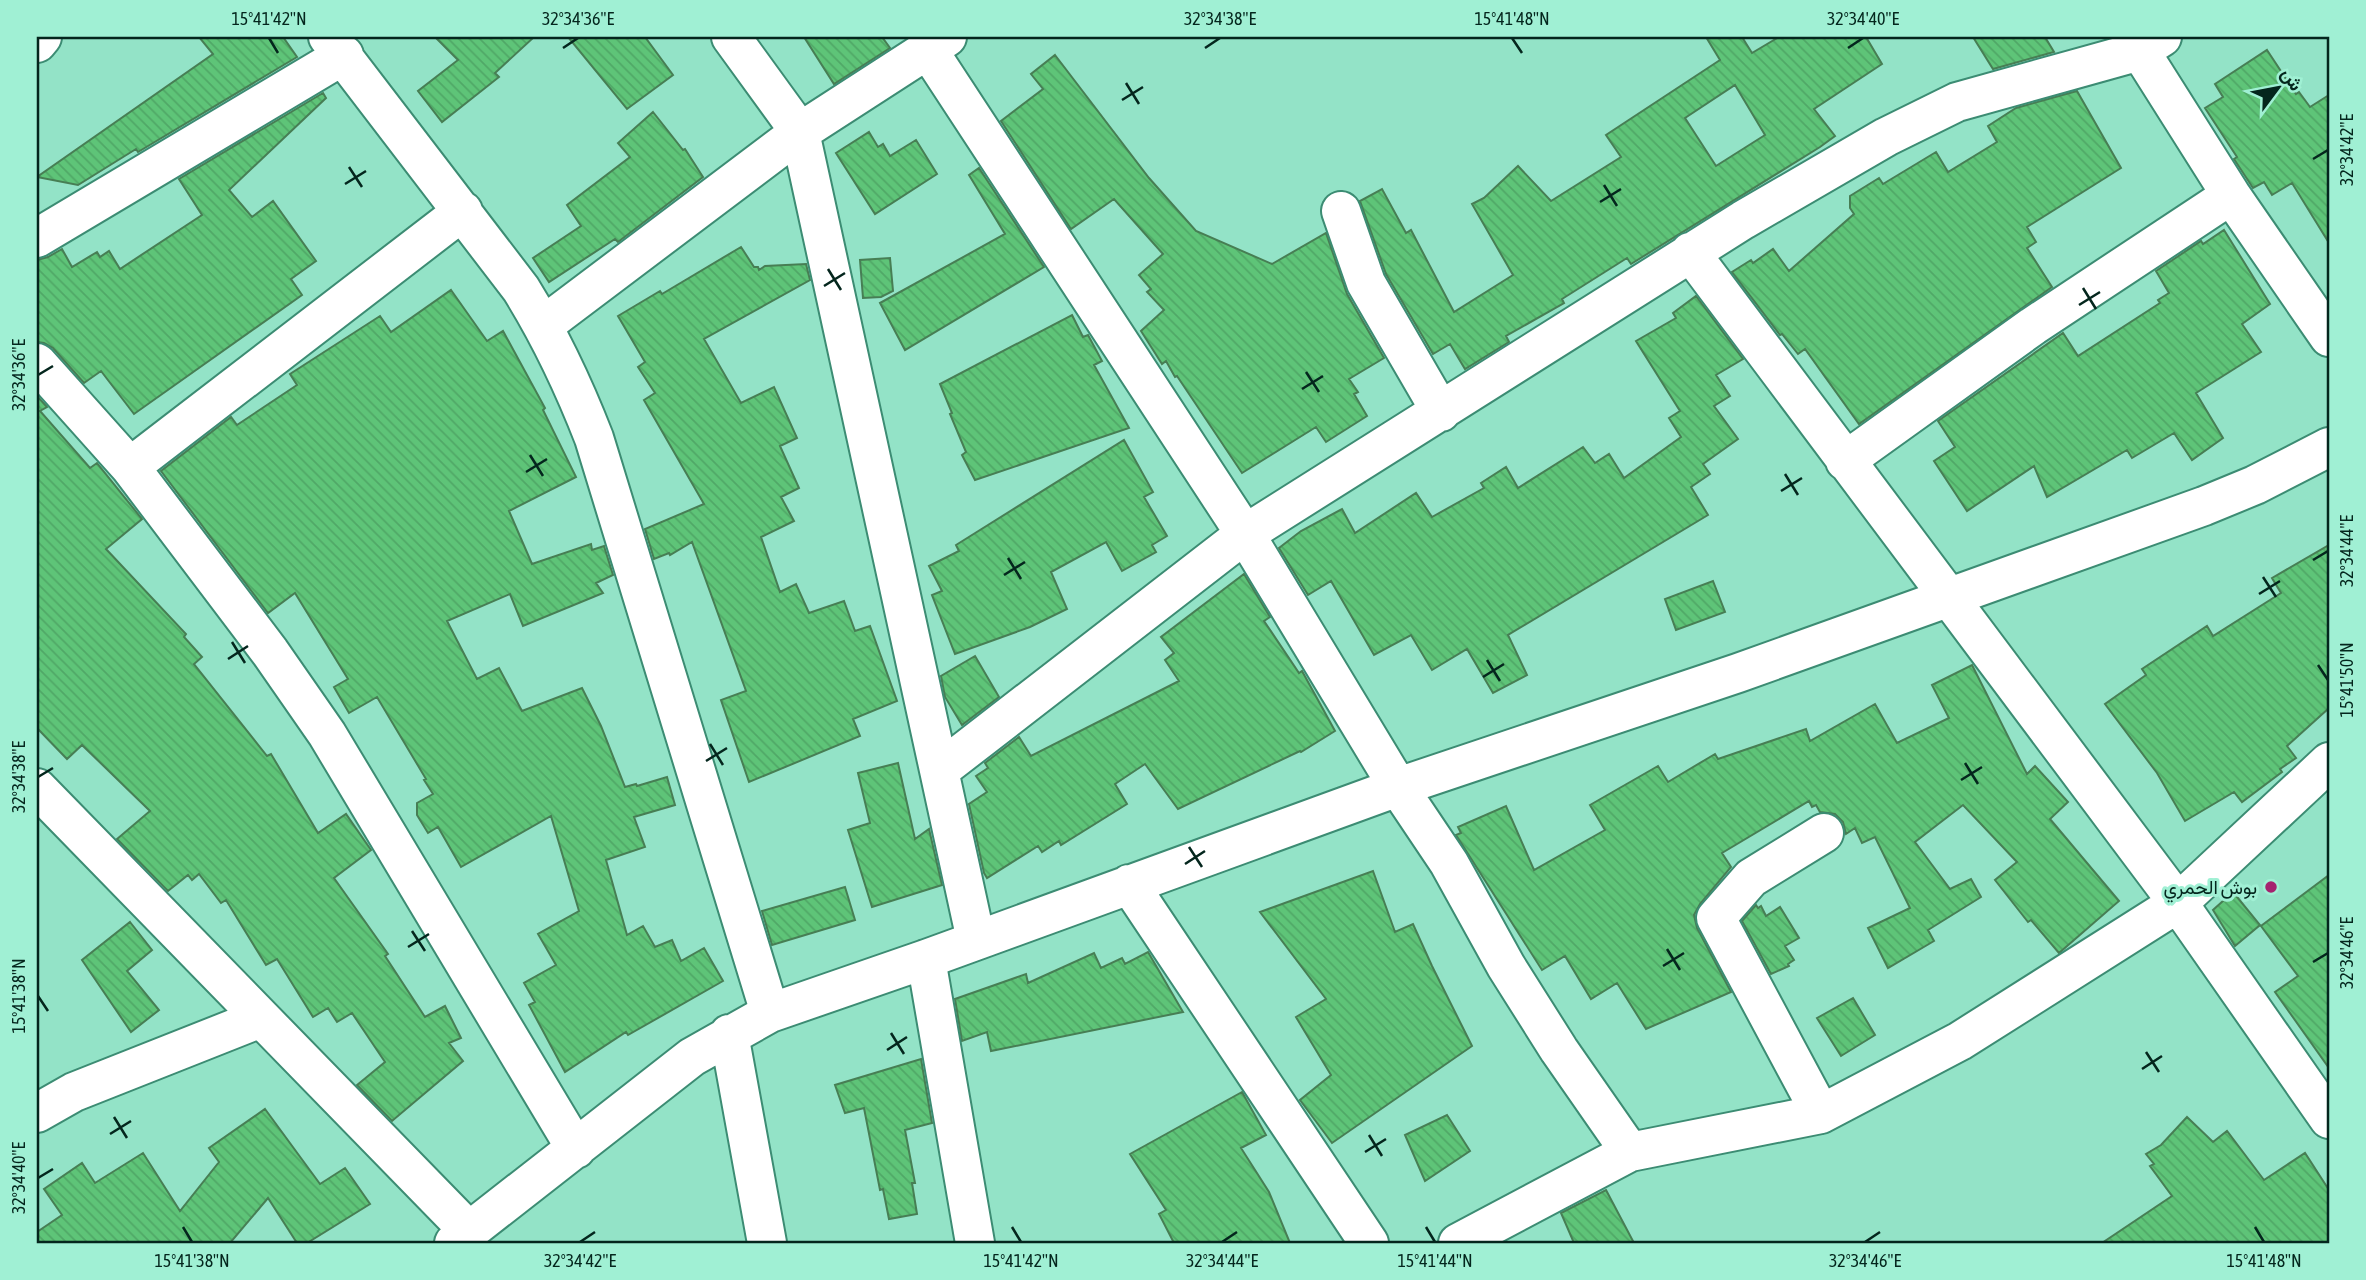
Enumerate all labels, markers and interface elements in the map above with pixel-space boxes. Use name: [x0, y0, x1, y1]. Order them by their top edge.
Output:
text: 15°41'42"N: [231, 8, 307, 29]
text: 32°34'36"E: [542, 8, 614, 29]
text: 32°34'38"E: [1184, 8, 1256, 29]
text: 15°41'48"N: [1474, 8, 1550, 29]
text: 32°34'40"E: [1827, 8, 1899, 29]
north arrow: [2244, 52, 2314, 122]
text: ش: [2276, 63, 2308, 95]
text: 32°34'42"E: [2336, 114, 2357, 186]
text: 32°34'36"E: [8, 339, 29, 411]
text: 32°34'44"E: [2336, 515, 2357, 587]
text: 15°41'50"N: [2336, 642, 2357, 718]
text: 32°34'38"E: [8, 741, 29, 813]
place label: بوش الحمري: [2163, 876, 2257, 903]
marker: بوش الحمري: [2263, 879, 2279, 895]
text: 32°34'46"E: [2336, 917, 2357, 989]
text: 15°41'38"N: [8, 958, 29, 1034]
text: 32°34'40"E: [8, 1142, 29, 1214]
text: 15°41'38"N: [154, 1250, 230, 1271]
text: 32°34'42"E: [544, 1250, 616, 1271]
text: 15°41'42"N: [983, 1250, 1059, 1271]
text: 32°34'44"E: [1186, 1250, 1258, 1271]
text: 15°41'44"N: [1397, 1250, 1473, 1271]
text: 32°34'46"E: [1829, 1250, 1901, 1271]
text: 15°41'48"N: [2226, 1250, 2302, 1271]

